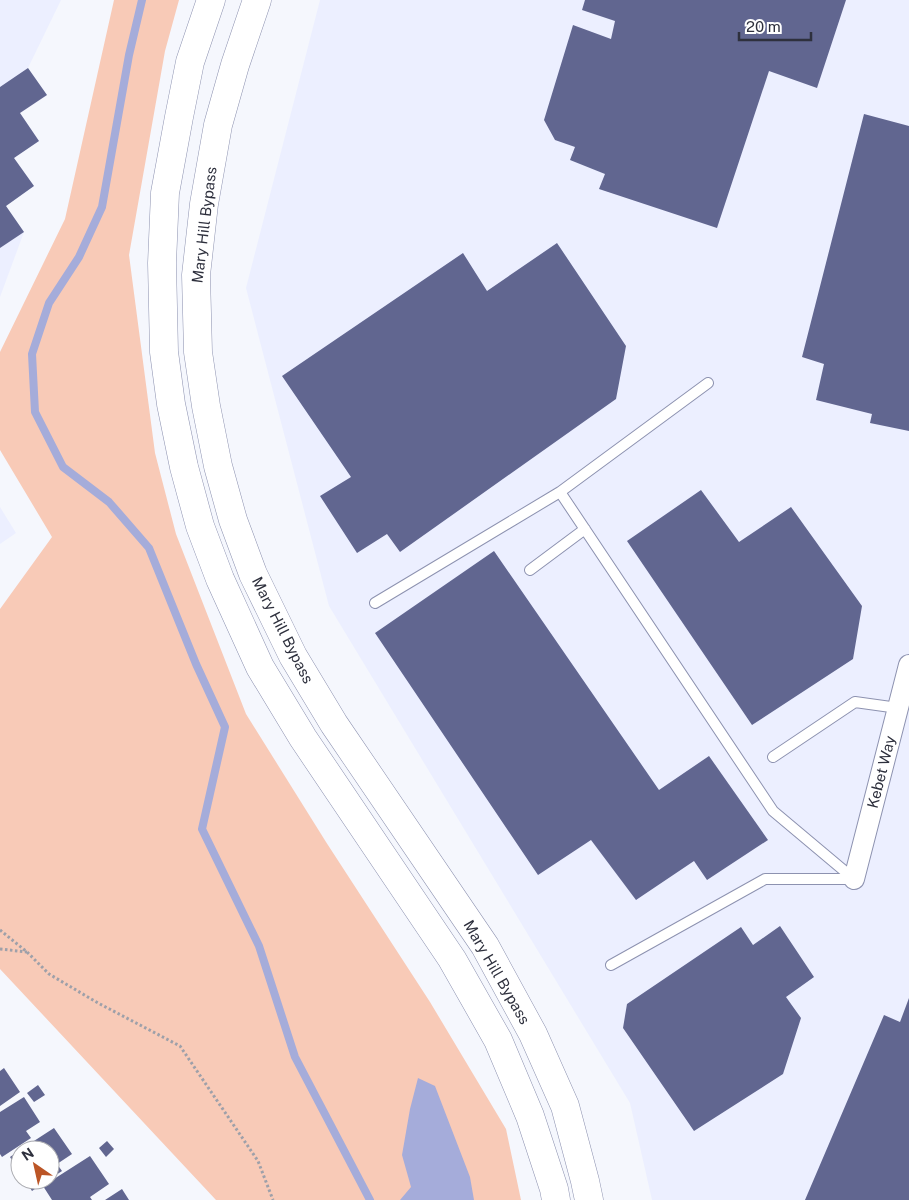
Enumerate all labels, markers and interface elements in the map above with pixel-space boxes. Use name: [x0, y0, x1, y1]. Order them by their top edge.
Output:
scale bar: [739, 10, 812, 42]
text: 20 m: [746, 18, 781, 35]
street label: Mary Hill Bypass: [188, 166, 220, 284]
street label: Mary Hill Bypass: [249, 574, 317, 686]
street label: Kebet Way: [864, 734, 898, 810]
street label: Mary Hill Bypass: [460, 917, 534, 1027]
north arrow: [10, 1140, 60, 1190]
text: N: [19, 1145, 37, 1164]

